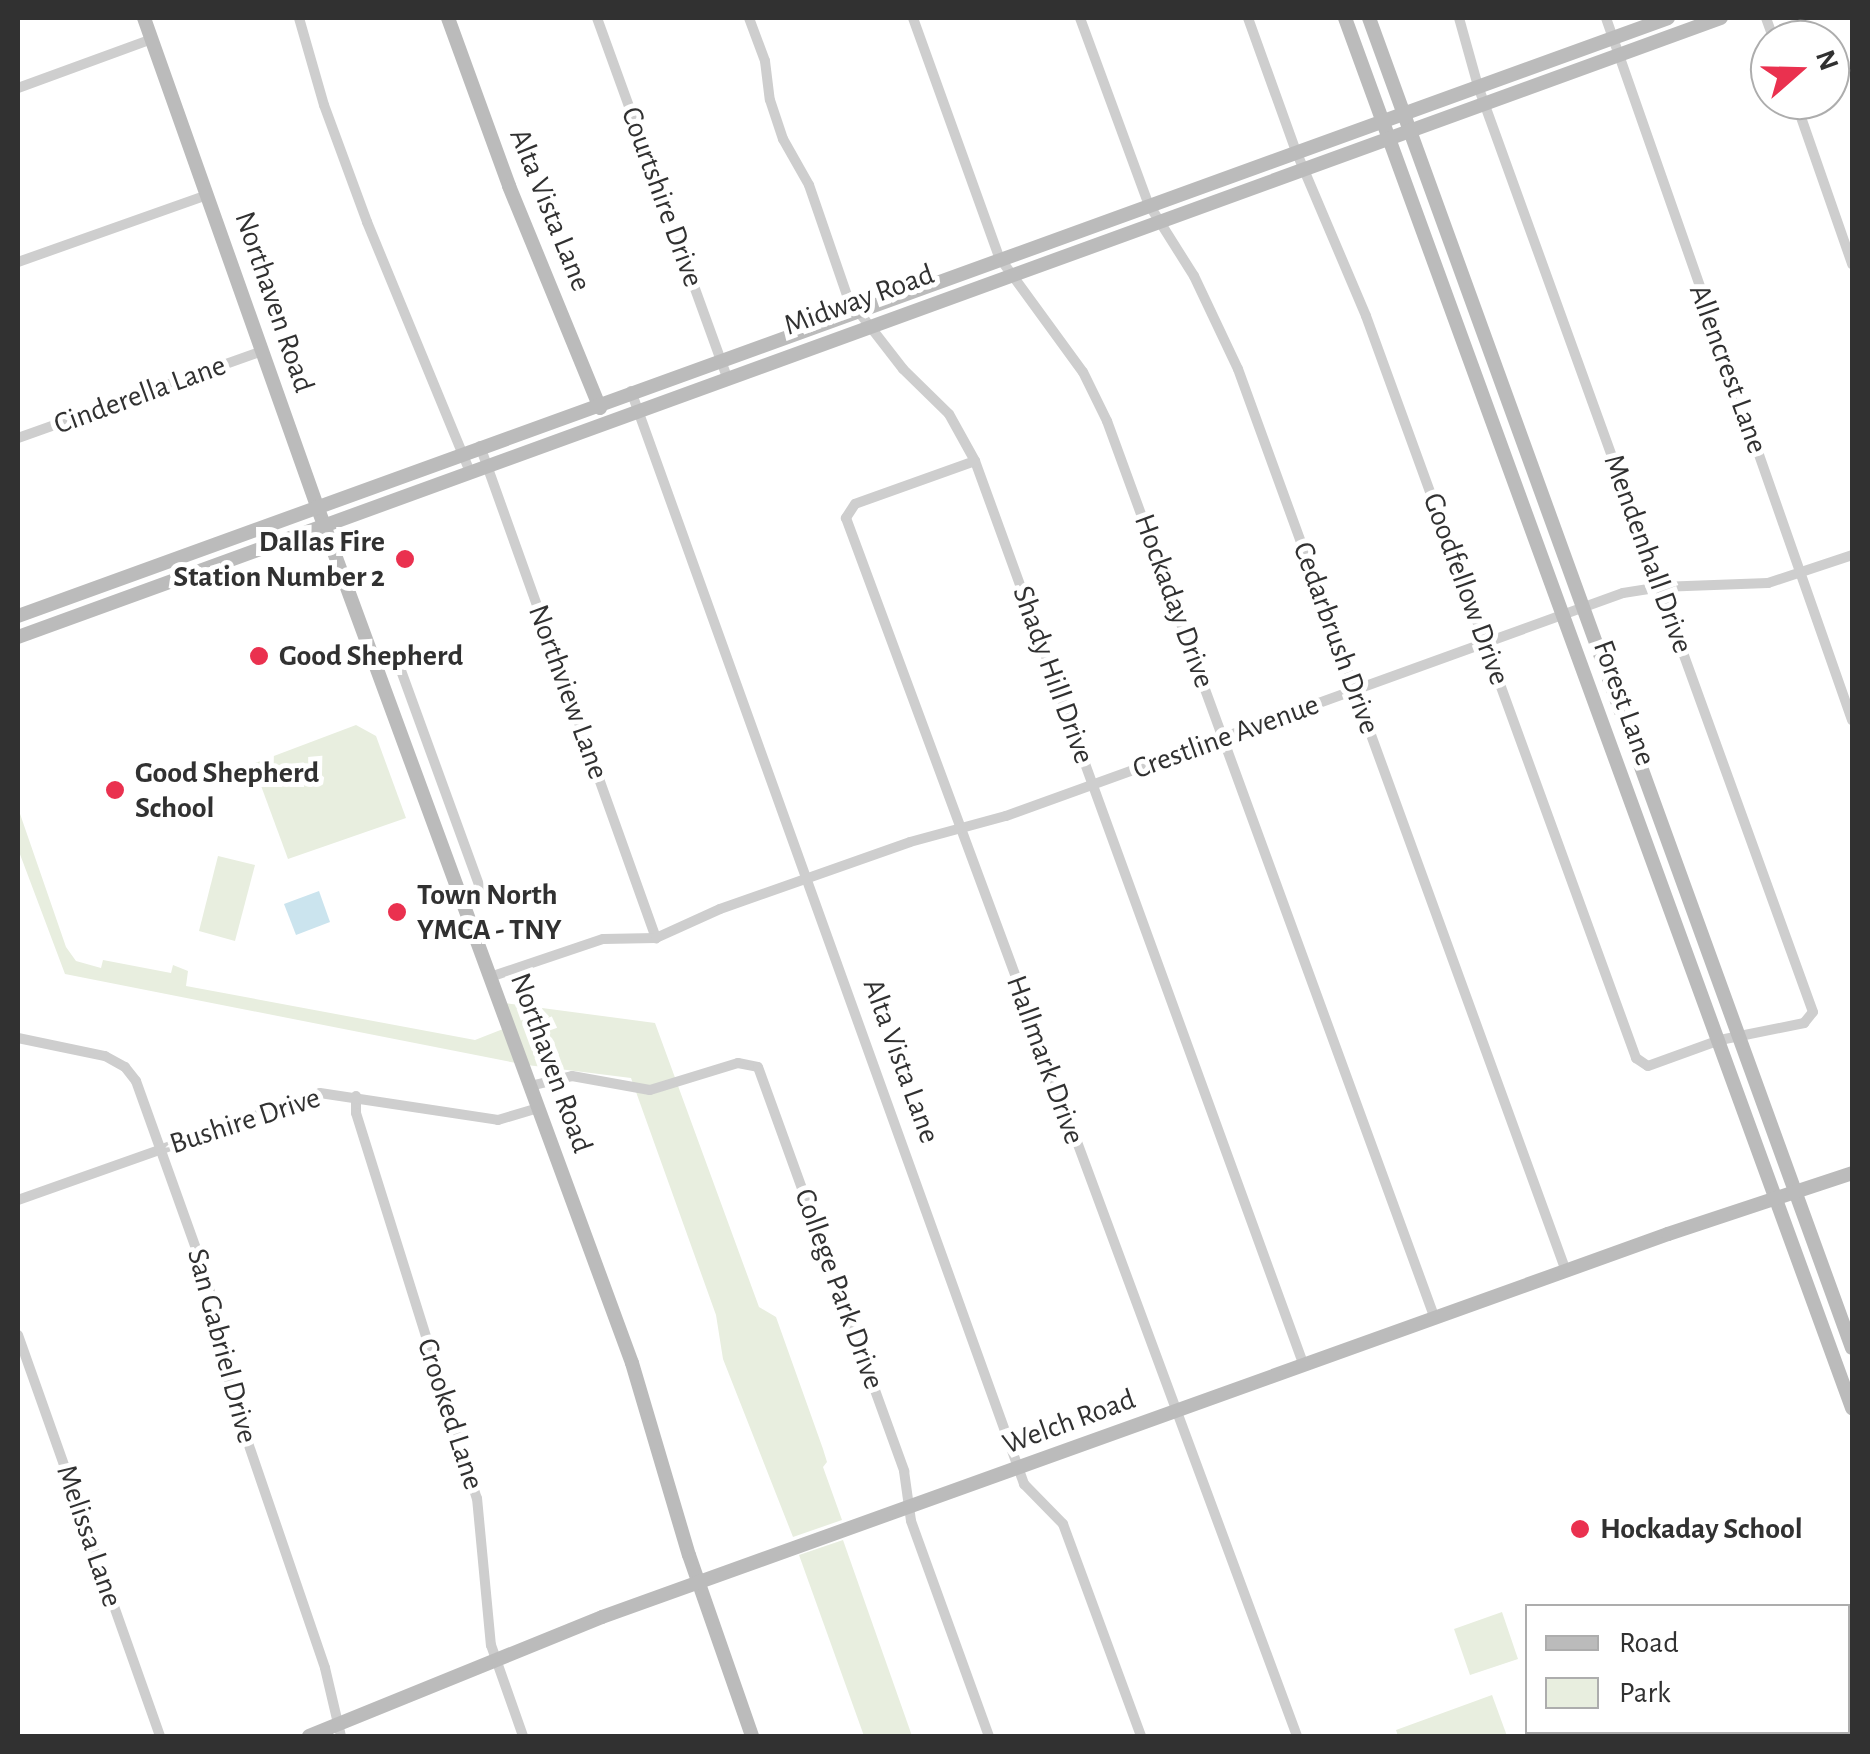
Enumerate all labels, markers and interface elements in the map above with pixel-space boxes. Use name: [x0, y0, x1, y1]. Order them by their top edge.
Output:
north arrow: [1750, 20, 1850, 120]
text: N: [1810, 46, 1843, 74]
street label: Courtshire Drive: [613, 102, 711, 292]
street label: Alta Vista Lane: [501, 123, 599, 297]
street label: Northaven Road: [226, 207, 322, 397]
street label: Midway Road: [779, 256, 939, 344]
street label: Allencrest Lane: [1681, 280, 1775, 458]
street label: Cinderella Lane: [49, 347, 231, 443]
street label: Mendenhall Drive: [1595, 450, 1701, 658]
street label: Goodfellow Drive: [1415, 488, 1517, 690]
street label: Hockaday Drive: [1126, 509, 1222, 693]
place label: Dallas Fire Station Number 2: [173, 524, 385, 594]
street label: Cedarbrush Drive: [1285, 537, 1387, 739]
marker: Dallas Fire Station Number 2: [394, 548, 416, 570]
street label: Shady Hill Drive: [1004, 581, 1102, 769]
street label: Northview Lane: [520, 600, 616, 784]
street label: Forest Lane: [1585, 635, 1663, 771]
place label: Good Shepherd: [279, 638, 463, 674]
marker: Good Shepherd: [248, 645, 270, 667]
street label: Crestline Avenue: [1128, 687, 1324, 787]
place label: Good Shepherd School: [135, 755, 319, 826]
marker: Good Shepherd School: [104, 779, 126, 801]
place label: Town North YMCA - TNY: [417, 877, 562, 948]
marker: Town North YMCA - TNY: [386, 901, 408, 923]
street label: Northaven Road: [502, 968, 600, 1158]
street label: Hallmark Drive: [998, 971, 1092, 1149]
street label: Alta Vista Lane: [855, 974, 947, 1148]
street label: Bushire Drive: [165, 1080, 325, 1162]
street label: College Park Drive: [786, 1184, 892, 1394]
street label: San Gabriel Drive: [179, 1245, 265, 1447]
street label: Crooked Lane: [409, 1334, 491, 1494]
street label: Welch Road: [998, 1381, 1140, 1463]
street label: Melissa Lane: [48, 1460, 130, 1612]
place label: Hockaday School: [1600, 1511, 1803, 1547]
marker: Hockaday School: [1569, 1518, 1591, 1540]
legend: [1525, 1604, 1850, 1734]
text: Road: [1619, 1628, 1679, 1658]
text: Park: [1619, 1678, 1671, 1708]

